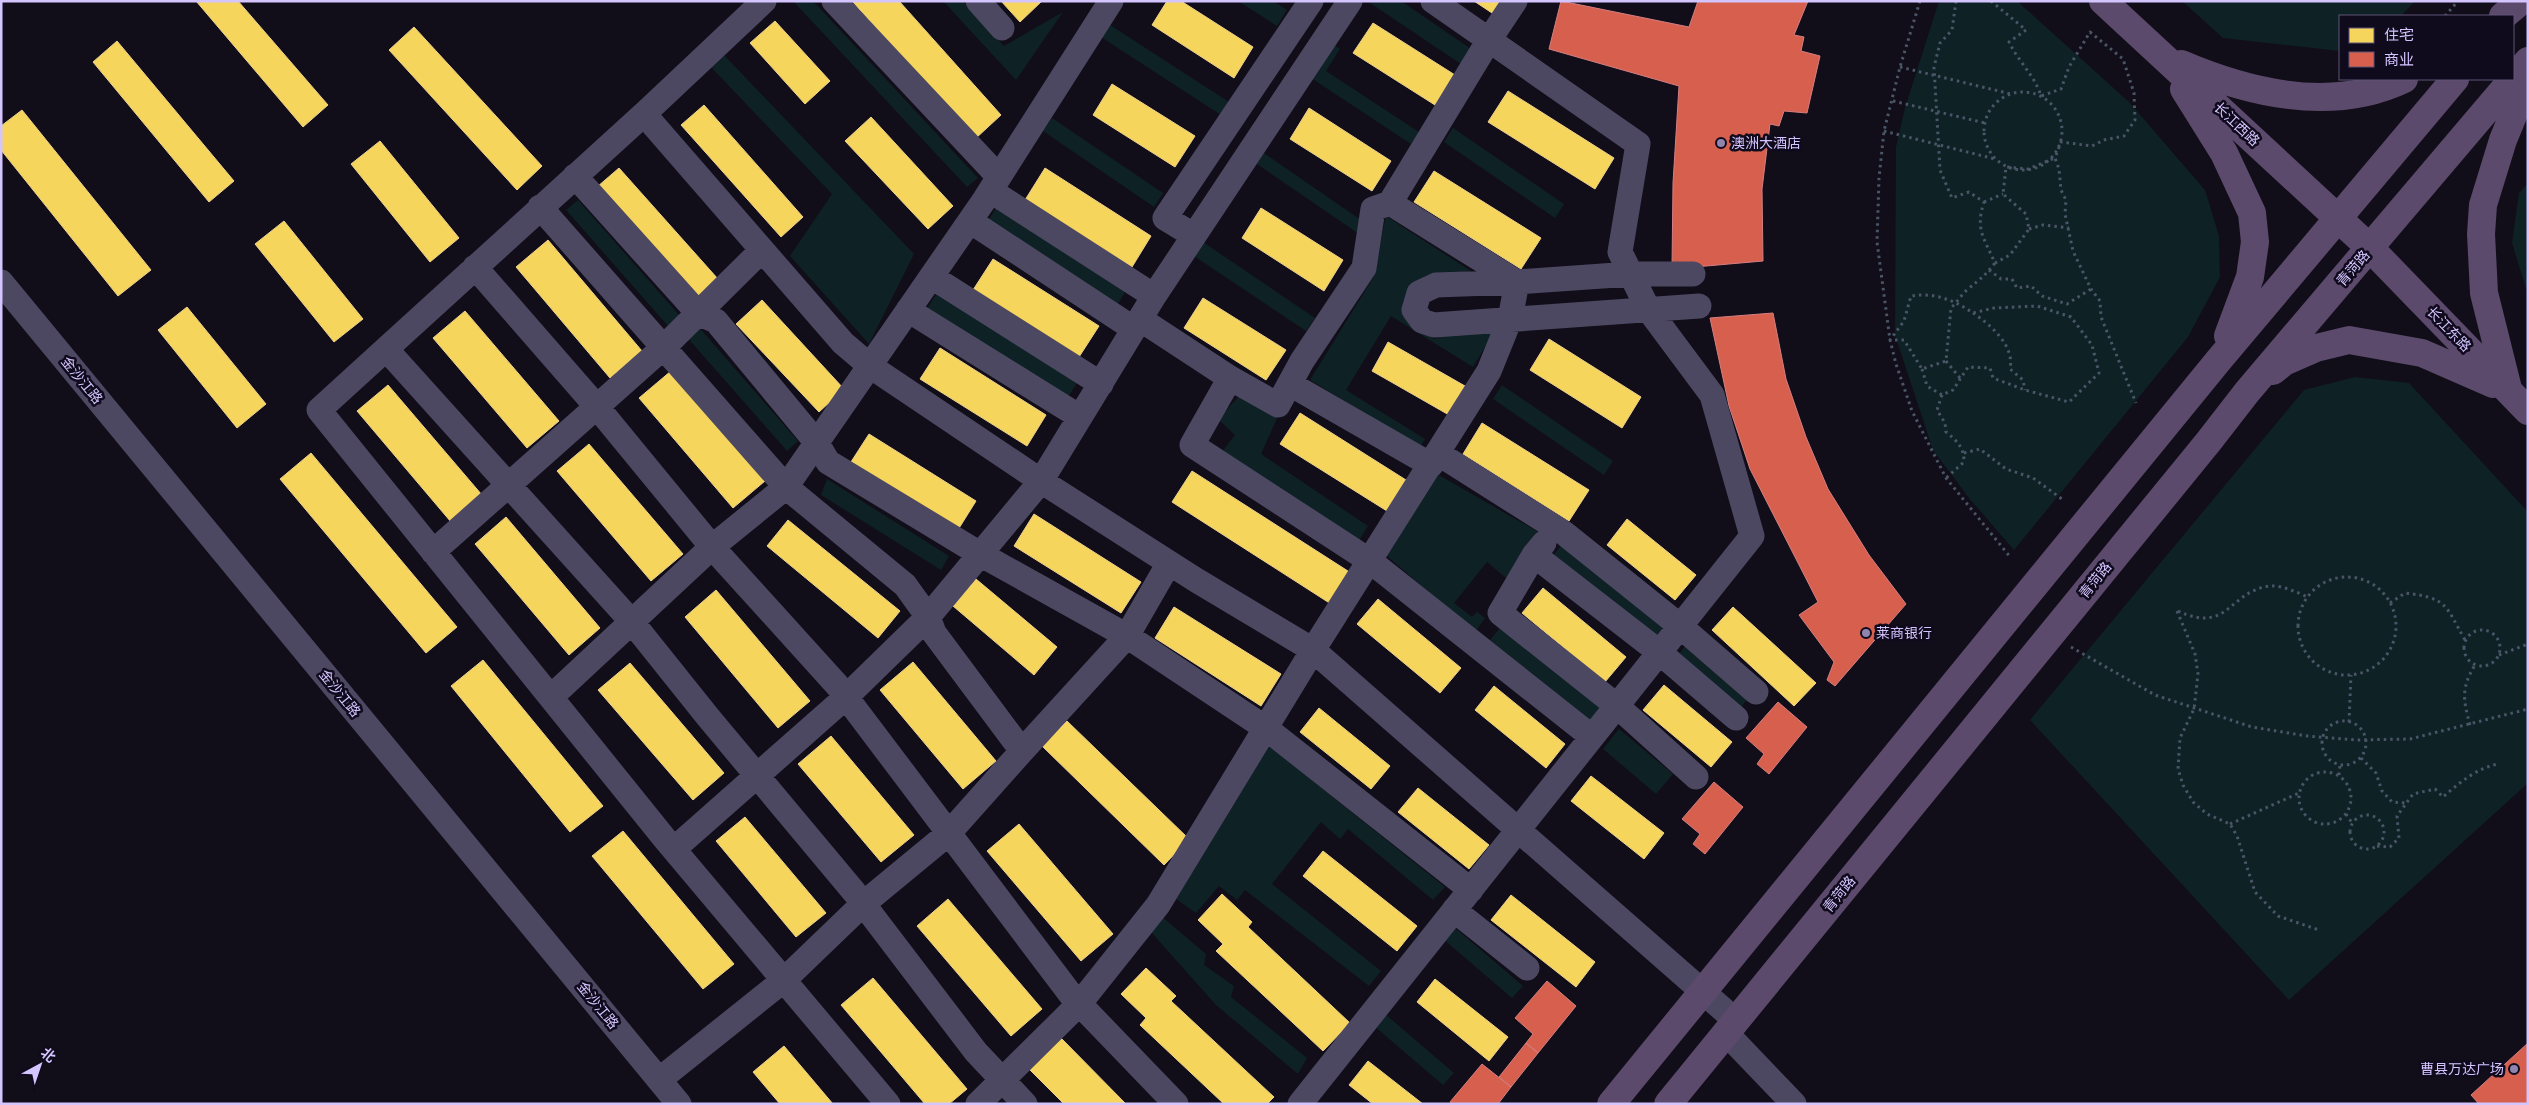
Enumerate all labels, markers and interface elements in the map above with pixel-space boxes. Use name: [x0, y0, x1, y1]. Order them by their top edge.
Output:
legend: [2339, 15, 2514, 80]
text: 住宅: [2384, 25, 2414, 44]
text: 商业: [2384, 50, 2414, 69]
street label: 长江西路: [2210, 98, 2264, 150]
place label: 澳洲大酒店: [1731, 134, 1801, 152]
marker: 澳洲大酒店: [1715, 137, 1727, 149]
street label: 青菏路: [2332, 246, 2374, 290]
street label: 长江东路: [2423, 303, 2475, 355]
street label: 金沙江路: [57, 353, 107, 407]
street label: 青菏路: [2075, 558, 2115, 602]
place label: 莱商银行: [1876, 624, 1932, 642]
marker: 莱商银行: [1860, 627, 1872, 639]
street label: 金沙江路: [315, 666, 365, 720]
street label: 青菏路: [1819, 872, 1859, 916]
street label: 金沙江路: [573, 978, 623, 1032]
north arrow: [15, 1040, 65, 1090]
text: 北: [37, 1044, 60, 1066]
place label: 曹县万达广场: [2420, 1060, 2504, 1078]
marker: 曹县万达广场: [2508, 1063, 2520, 1075]

